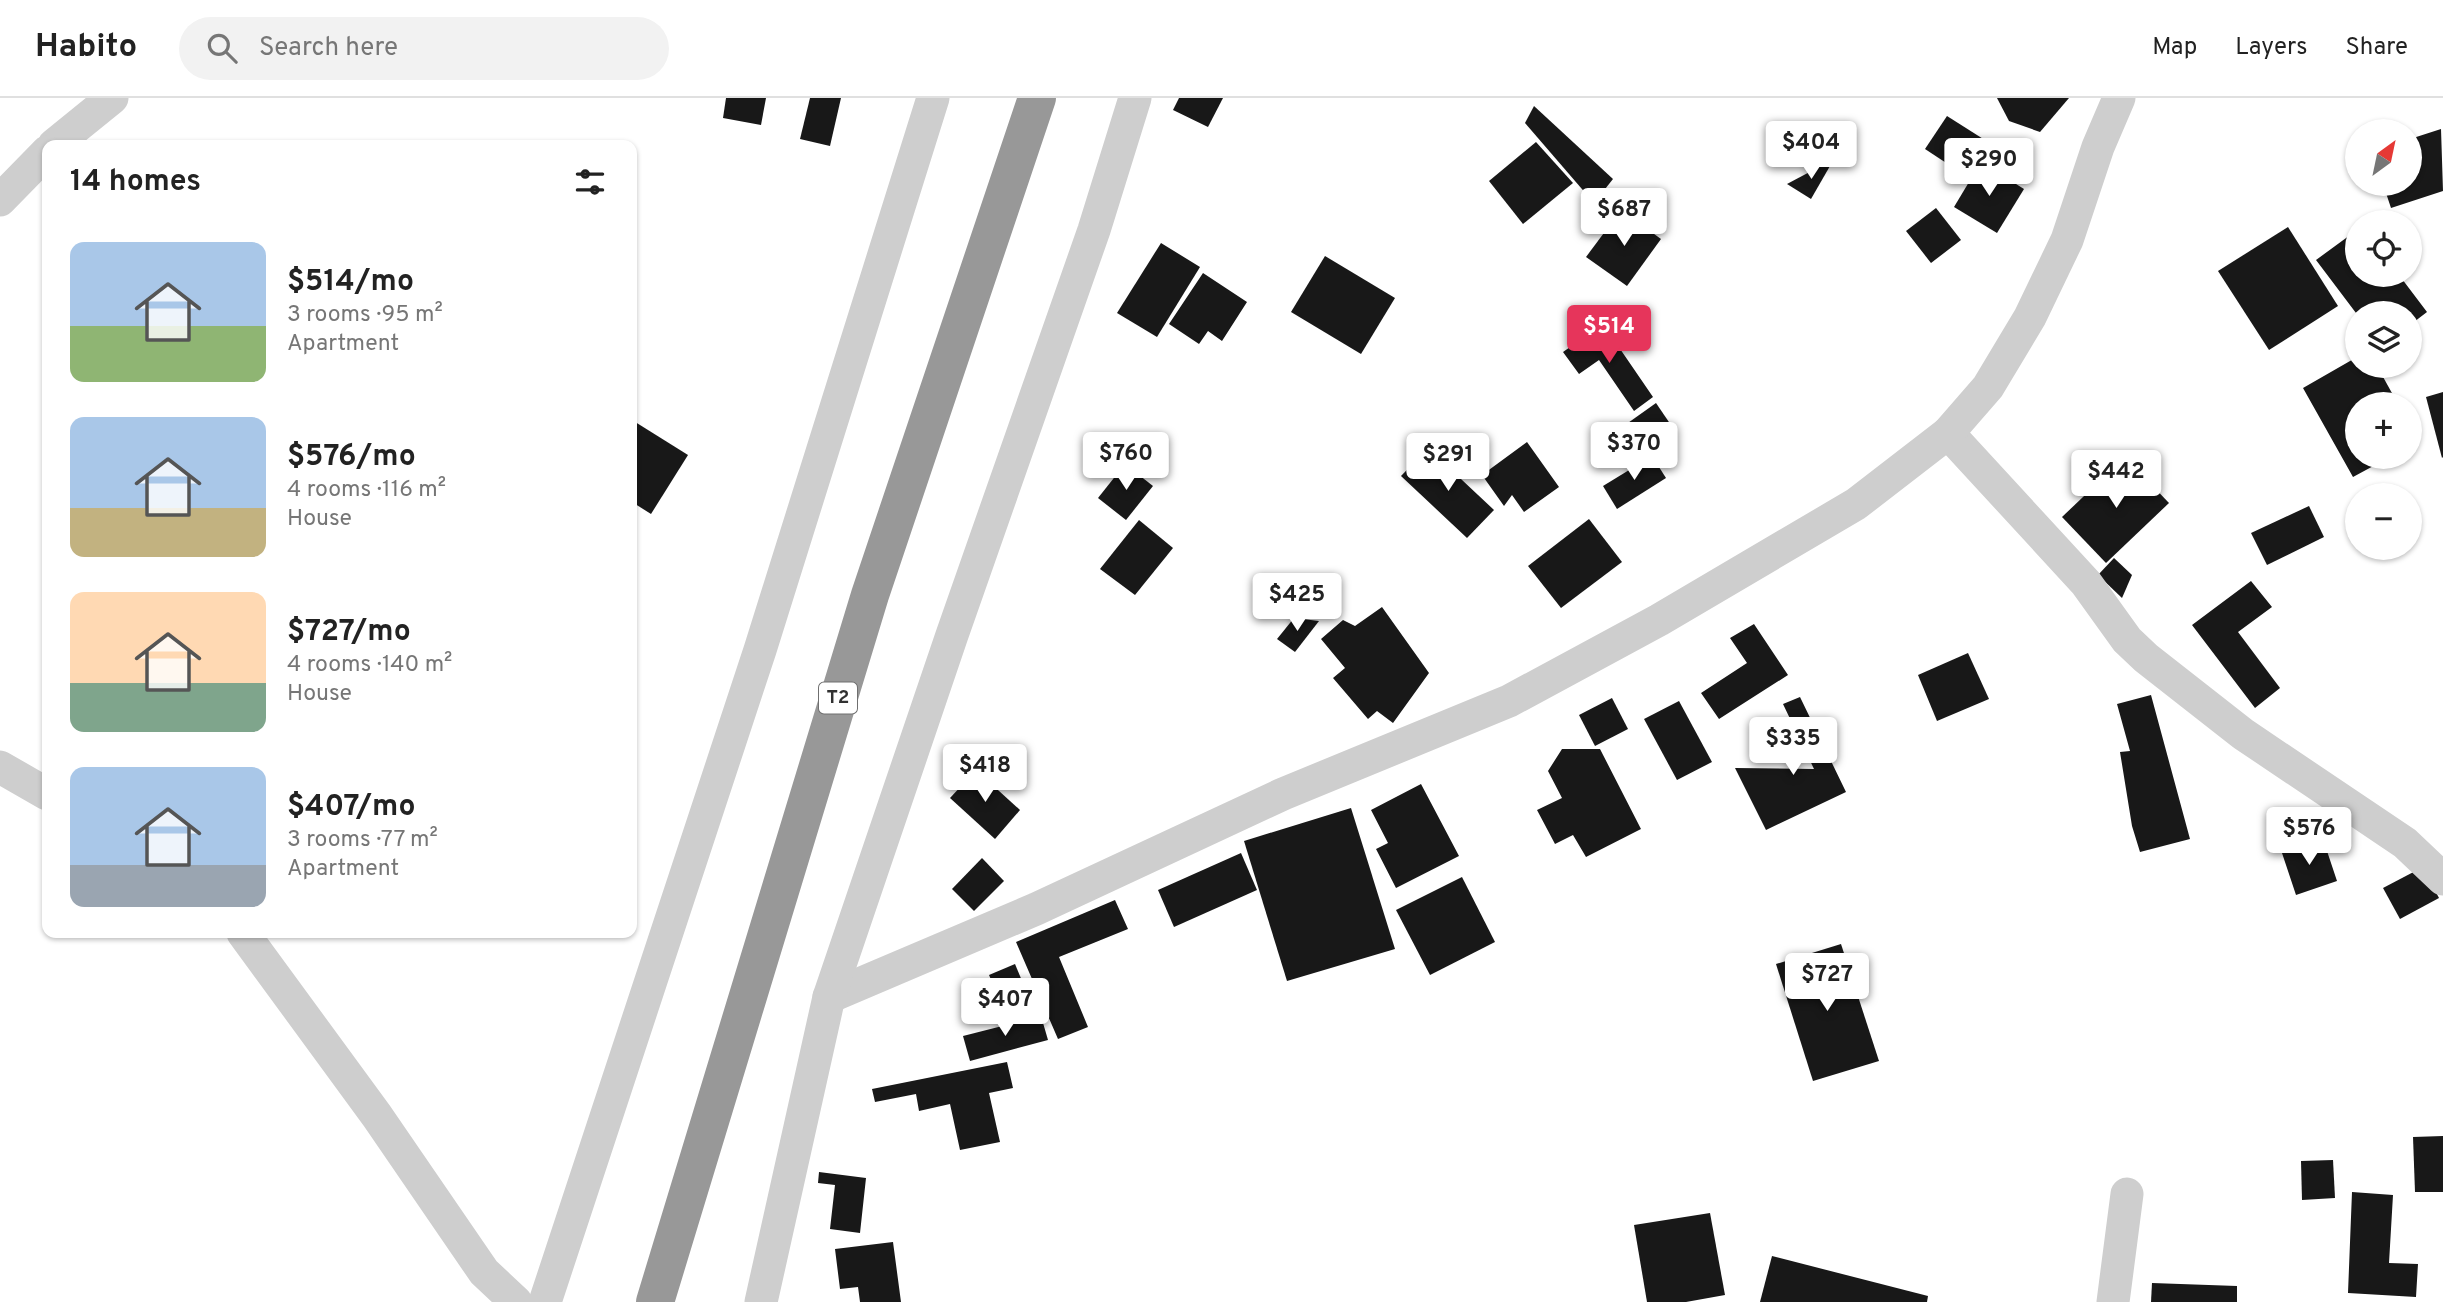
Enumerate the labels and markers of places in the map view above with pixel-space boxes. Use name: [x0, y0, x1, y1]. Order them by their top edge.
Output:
pin: $404: [1770, 122, 1852, 181]
pin: $290: [1948, 139, 2030, 198]
pin: $687: [1583, 188, 1665, 248]
pin: $514: [1568, 306, 1650, 365]
pin: $370: [1593, 422, 1675, 482]
pin: $760: [1085, 432, 1167, 492]
pin: $291: [1407, 434, 1489, 493]
pin: $442: [2075, 450, 2157, 510]
pin: $425: [1256, 574, 1338, 633]
pin: $335: [1752, 718, 1834, 777]
pin: $418: [944, 744, 1026, 804]
pin: $576: [2268, 808, 2350, 867]
pin: $727: [1786, 954, 1868, 1013]
pin: $407: [964, 978, 1046, 1038]

